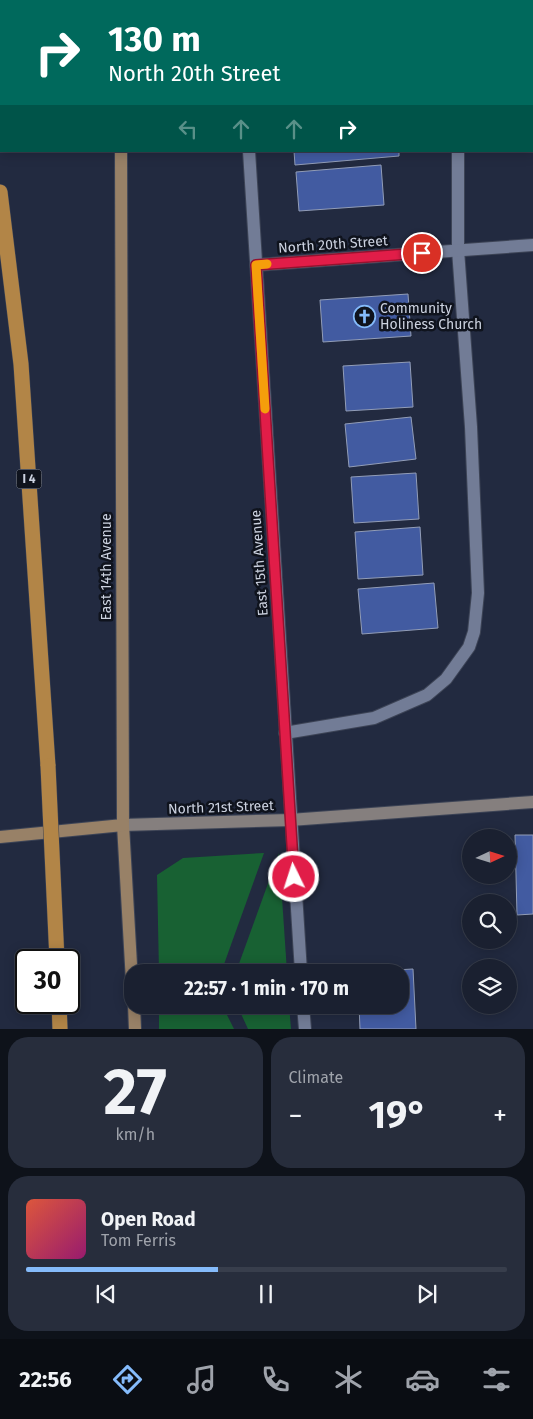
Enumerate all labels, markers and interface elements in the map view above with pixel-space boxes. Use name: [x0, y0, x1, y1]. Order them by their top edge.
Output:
text: 130 m: [108, 18, 201, 60]
icon: right: [25, 20, 90, 85]
text: North 20th Street: [108, 60, 281, 87]
icon: left: [174, 115, 202, 143]
icon: ahead: [227, 115, 255, 143]
icon: ahead: [280, 115, 308, 143]
icon: right: [333, 115, 361, 143]
street label: North 20th Street: [278, 232, 389, 257]
pin: [401, 232, 443, 274]
icon: arrive: [408, 239, 436, 267]
place label: Community Holiness Church: [380, 300, 482, 333]
church icon: Community Holiness Church: [352, 304, 376, 328]
road number: I 4: [16, 469, 42, 488]
street label: East 15th Avenue: [247, 509, 272, 617]
street label: East 14th Avenue: [98, 513, 115, 621]
street label: North 21st Street: [168, 797, 275, 818]
north arrow: [462, 829, 518, 884]
map controls: [462, 829, 517, 1014]
position arrow: [267, 850, 319, 902]
button: search: [462, 894, 517, 949]
speed limit sign: 30: [15, 949, 80, 1014]
button: layers: [462, 959, 517, 1014]
text: 22:57 · 1 min · 170 m: [184, 977, 349, 1000]
text: 27: [104, 1053, 167, 1131]
text: Climate: [289, 1068, 343, 1087]
text: 19°: [368, 1092, 427, 1138]
text: −: [289, 1099, 303, 1132]
text: +: [493, 1099, 507, 1132]
text: km/h: [115, 1125, 155, 1144]
text: Open Road: [101, 1208, 196, 1231]
text: Tom Ferris: [101, 1231, 176, 1250]
icon: previous: [92, 1280, 120, 1308]
icon: pause: [252, 1280, 280, 1308]
icon: next: [413, 1280, 441, 1308]
icon: directions: [110, 1362, 145, 1397]
icon: music: [184, 1362, 219, 1397]
icon: phone: [258, 1362, 293, 1397]
icon: climate: [331, 1362, 366, 1397]
icon: car: [405, 1362, 440, 1397]
icon: filters: [479, 1362, 514, 1397]
text: 22:56: [19, 1366, 72, 1393]

